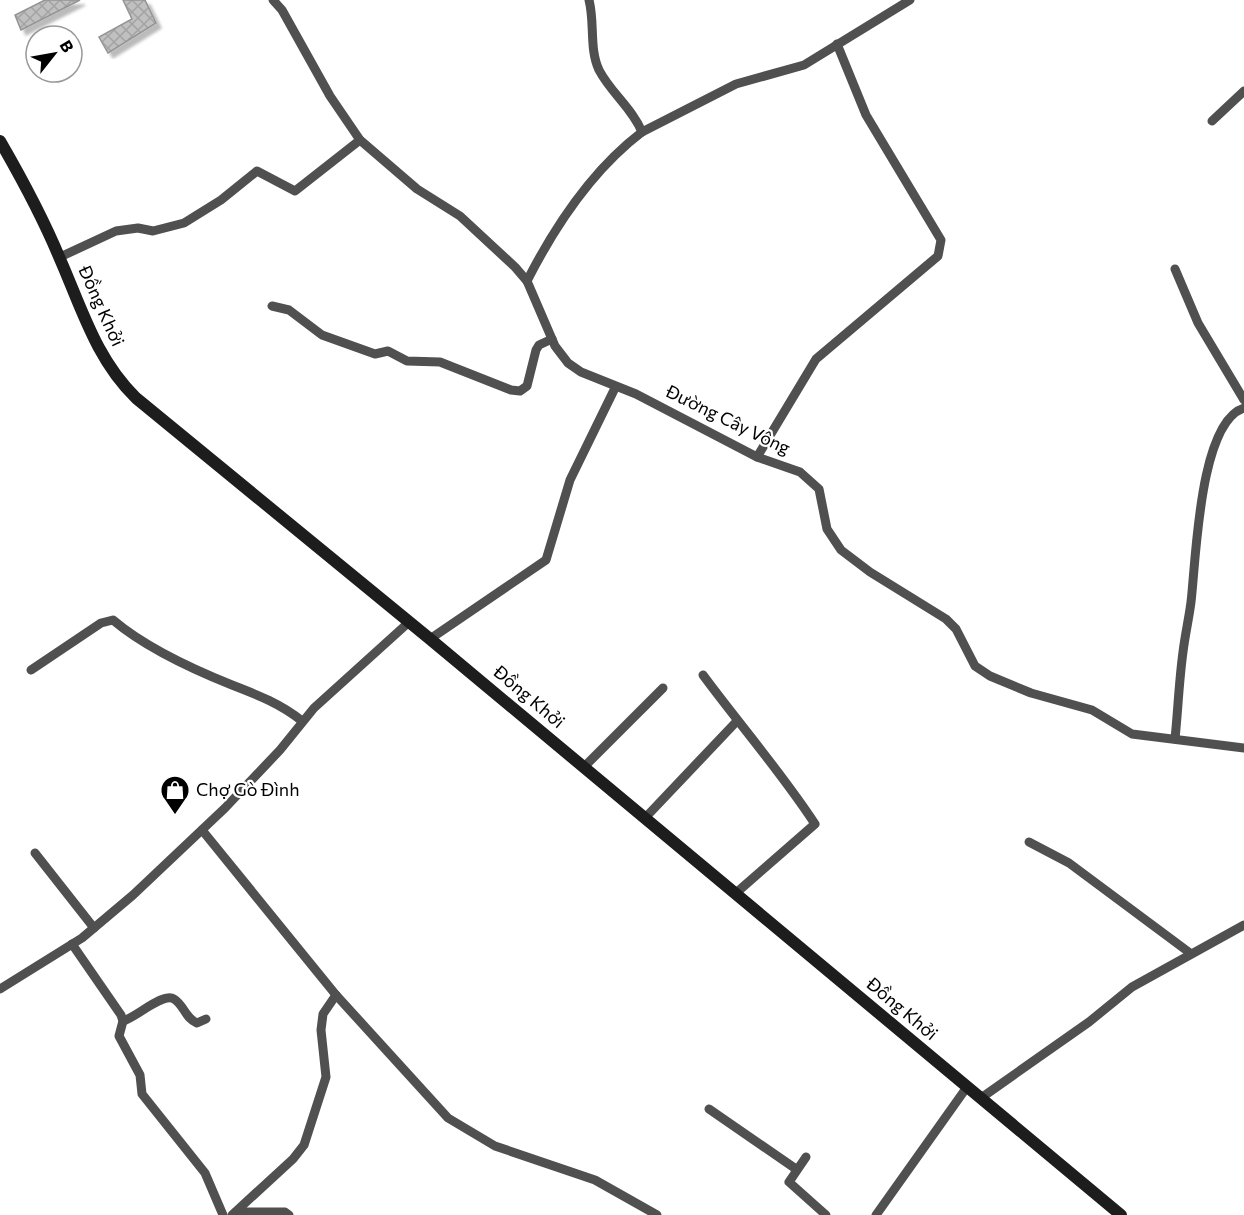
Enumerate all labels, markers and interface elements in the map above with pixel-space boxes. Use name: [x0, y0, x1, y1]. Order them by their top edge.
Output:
north arrow: [24, 24, 84, 84]
text: B: [56, 37, 78, 56]
street label: Đồng Khởi: [74, 261, 129, 349]
street label: Đường Cây Vông: [662, 379, 794, 459]
street label: Đồng Khởi: [489, 660, 570, 732]
shop icon: Chợ Gò Đình: [159, 774, 191, 816]
place label: Chợ Gò Đình: [196, 778, 299, 800]
street label: Đồng Khởi: [862, 972, 943, 1044]

